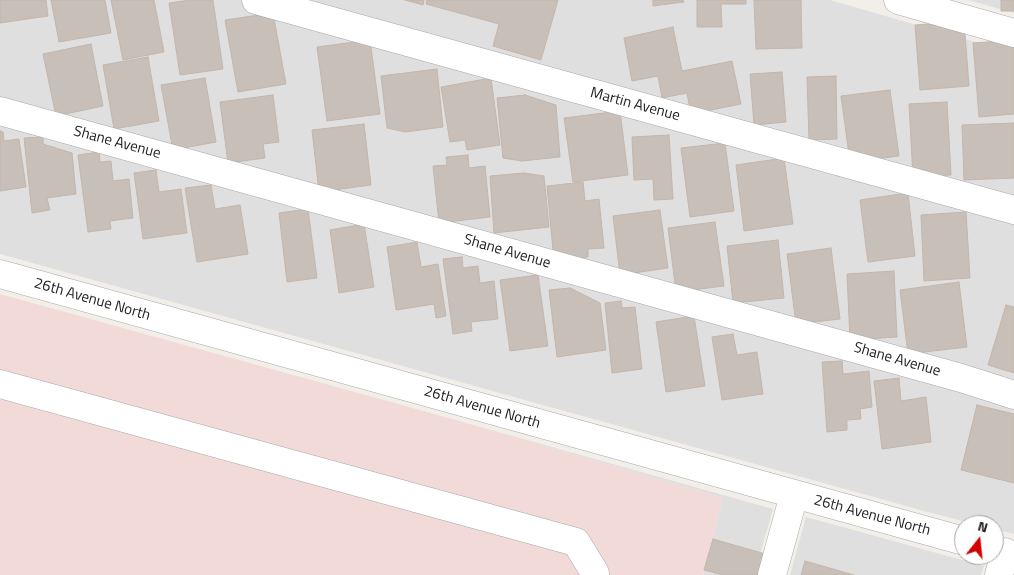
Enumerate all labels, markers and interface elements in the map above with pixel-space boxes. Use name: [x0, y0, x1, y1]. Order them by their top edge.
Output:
street label: Martin Avenue: [588, 84, 682, 126]
street label: Shane Avenue: [71, 123, 163, 163]
street label: Shane Avenue: [461, 231, 553, 273]
street label: 26th Avenue North: [32, 275, 152, 325]
street label: Shane Avenue: [851, 339, 943, 381]
street label: 26th Avenue North: [422, 383, 542, 433]
street label: 26th Avenue North: [812, 492, 932, 540]
north arrow: [954, 515, 1004, 565]
text: N: [975, 515, 991, 537]

